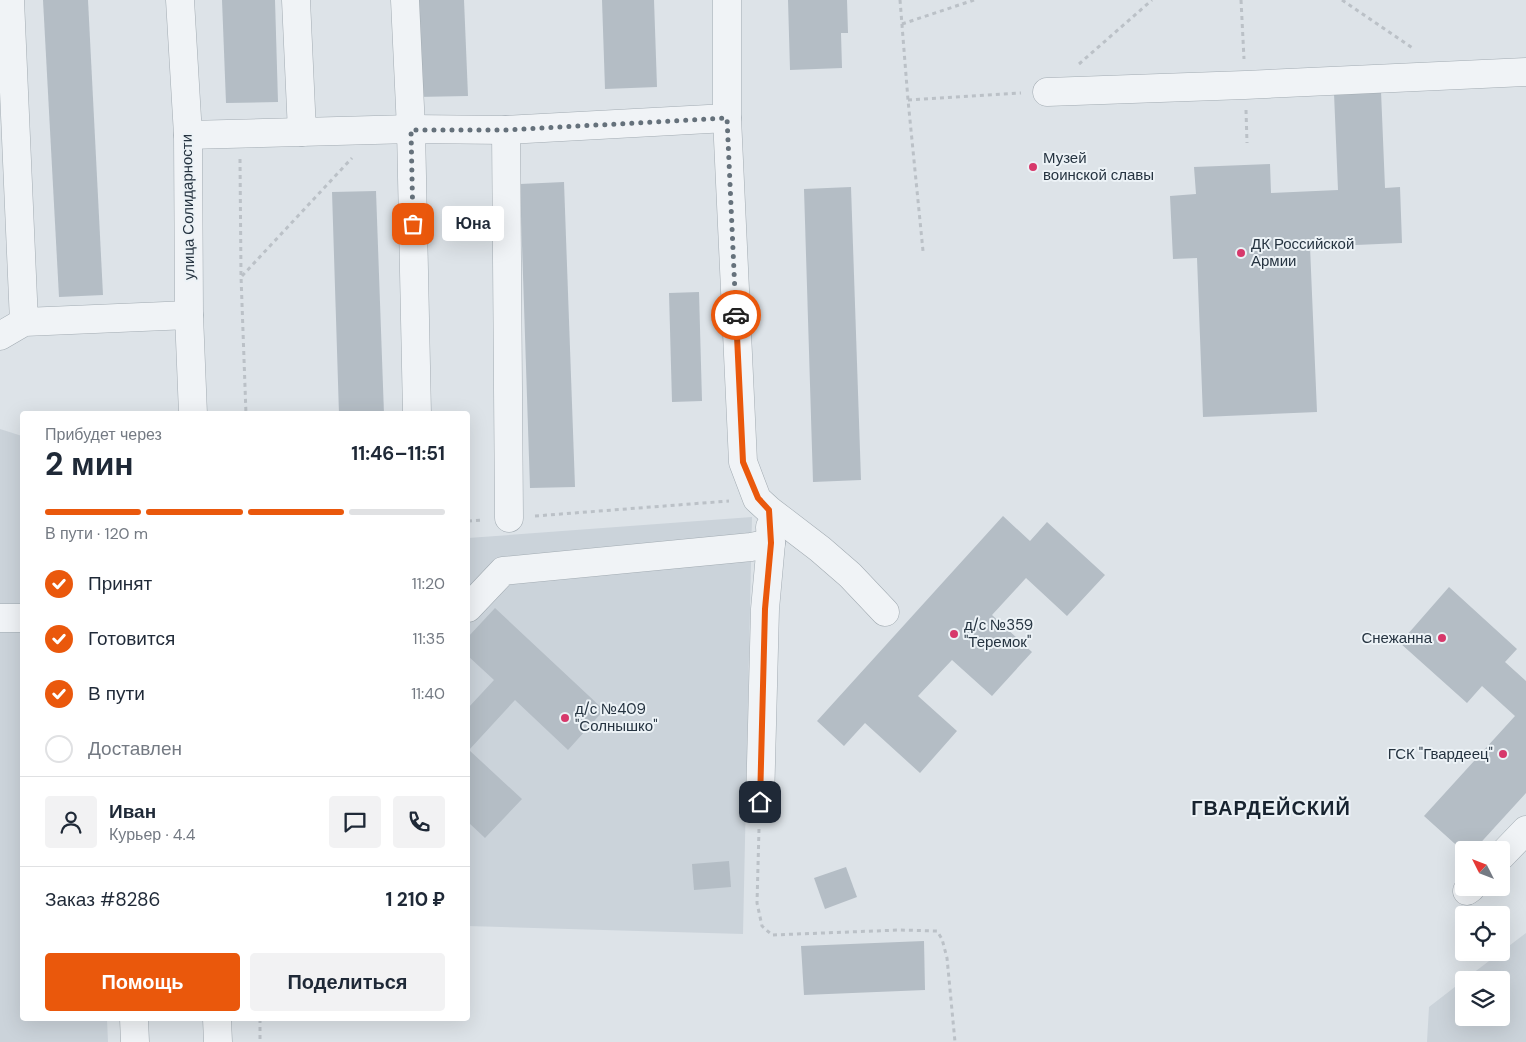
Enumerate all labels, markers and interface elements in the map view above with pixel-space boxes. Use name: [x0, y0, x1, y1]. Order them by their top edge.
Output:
street label: улица Солидарности: [177, 134, 199, 280]
place label: Музей воинской славы: [1043, 148, 1154, 185]
marker: Музей воинской славы: [1027, 161, 1039, 173]
pin: [392, 203, 434, 245]
callout: Юна: [443, 206, 506, 242]
icon: bag: [399, 210, 427, 238]
text: Юна: [455, 213, 491, 234]
place label: ДК Российской Армии: [1251, 234, 1354, 271]
marker: ДК Российской Армии: [1235, 247, 1247, 259]
courier: [711, 290, 761, 340]
icon: car: [722, 301, 750, 329]
text: Прибудет через: [45, 424, 162, 445]
text: 11:46–11:51: [351, 441, 445, 466]
text: 2 мин: [45, 443, 134, 485]
text: В пути · 120 m: [45, 523, 148, 544]
icon: check: [45, 570, 73, 598]
text: Принят: [88, 571, 152, 596]
text: 11:20: [412, 573, 445, 594]
place label: д/с №359 "Теремок": [964, 615, 1033, 652]
icon: check: [45, 625, 73, 653]
text: Готовится: [88, 626, 175, 651]
text: 11:35: [413, 628, 445, 649]
marker: д/с №359 "Теремок": [948, 628, 960, 640]
place label: Снежанна: [1361, 628, 1433, 648]
marker: Снежанна: [1436, 632, 1448, 644]
icon: check: [45, 680, 73, 708]
text: В пути: [88, 681, 145, 706]
text: 11:40: [411, 683, 445, 704]
place label: д/с №409 "Солнышко": [575, 699, 658, 736]
marker: д/с №409 "Солнышко": [559, 712, 571, 724]
text: Доставлен: [88, 736, 182, 761]
place label: ГСК "Гвардеец": [1388, 744, 1493, 764]
marker: ГСК "Гвардеец": [1497, 748, 1509, 760]
pin: [739, 781, 781, 823]
icon: home: [746, 788, 774, 816]
district label: ГВАРДЕЙСКИЙ: [1191, 795, 1351, 821]
button: person: [45, 796, 97, 848]
button: chat: [329, 796, 381, 848]
button: phone: [393, 796, 445, 848]
text: Иван: [109, 799, 156, 824]
text: Курьер · 4.4: [109, 824, 195, 845]
north arrow: [1455, 841, 1510, 896]
map controls: [1455, 841, 1510, 1026]
text: Заказ #8286: [45, 887, 161, 912]
text: 1 210 ₽: [385, 887, 445, 912]
button: locate: [1455, 906, 1510, 961]
button: Помощь: [45, 953, 240, 1011]
button: Поделиться: [250, 953, 445, 1011]
button: layers: [1455, 971, 1510, 1026]

